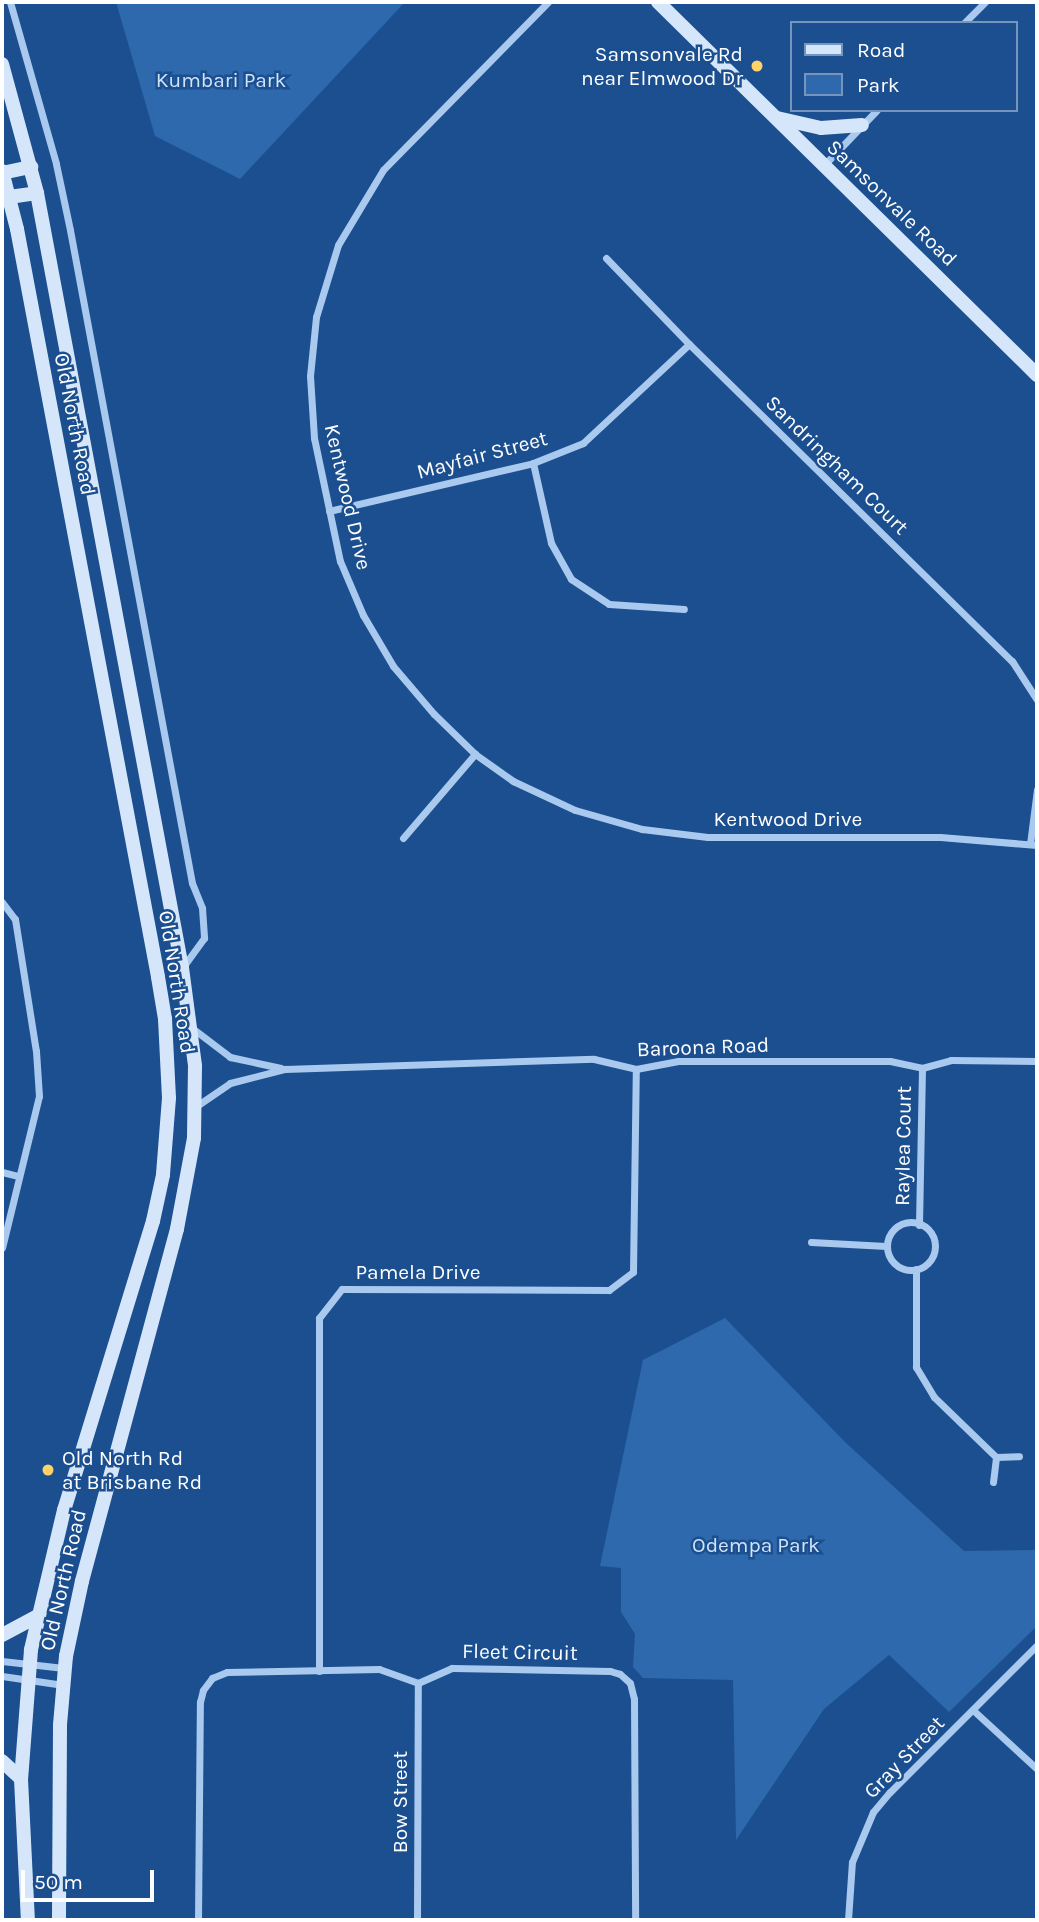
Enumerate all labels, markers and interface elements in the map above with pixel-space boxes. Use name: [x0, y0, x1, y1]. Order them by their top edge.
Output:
legend: [790, 21, 1018, 112]
text: Road: [857, 38, 905, 62]
place label: Samsonvale Rd near Elmwood Dr: [581, 41, 743, 91]
marker: Samsonvale Rd near Elmwood Dr: [749, 58, 765, 74]
park label: Kumbari Park: [156, 67, 286, 93]
text: Park: [857, 73, 900, 97]
street label: Samsonvale Road: [822, 134, 962, 272]
street label: Old North Road: [49, 351, 101, 497]
street label: Sandringham Court: [760, 390, 914, 540]
street label: Kentwood Drive: [319, 422, 377, 572]
street label: Mayfair Street: [414, 425, 550, 485]
street label: Kentwood Drive: [714, 806, 862, 832]
street label: Old North Road: [153, 909, 201, 1055]
street label: Baroona Road: [636, 1032, 770, 1062]
street label: Raylea Court: [889, 1086, 917, 1206]
street label: Pamela Drive: [355, 1259, 481, 1285]
place label: Old North Rd at Brisbane Rd: [62, 1445, 202, 1495]
marker: Old North Rd at Brisbane Rd: [40, 1462, 56, 1478]
street label: Old North Road: [35, 1507, 91, 1653]
park label: Odempa Park: [692, 1532, 820, 1558]
street label: Fleet Circuit: [462, 1638, 578, 1666]
street label: Gray Street: [858, 1710, 950, 1804]
street label: Bow Street: [387, 1751, 413, 1853]
scale bar: [24, 1856, 158, 1900]
text: 50 m: [34, 1870, 83, 1894]

